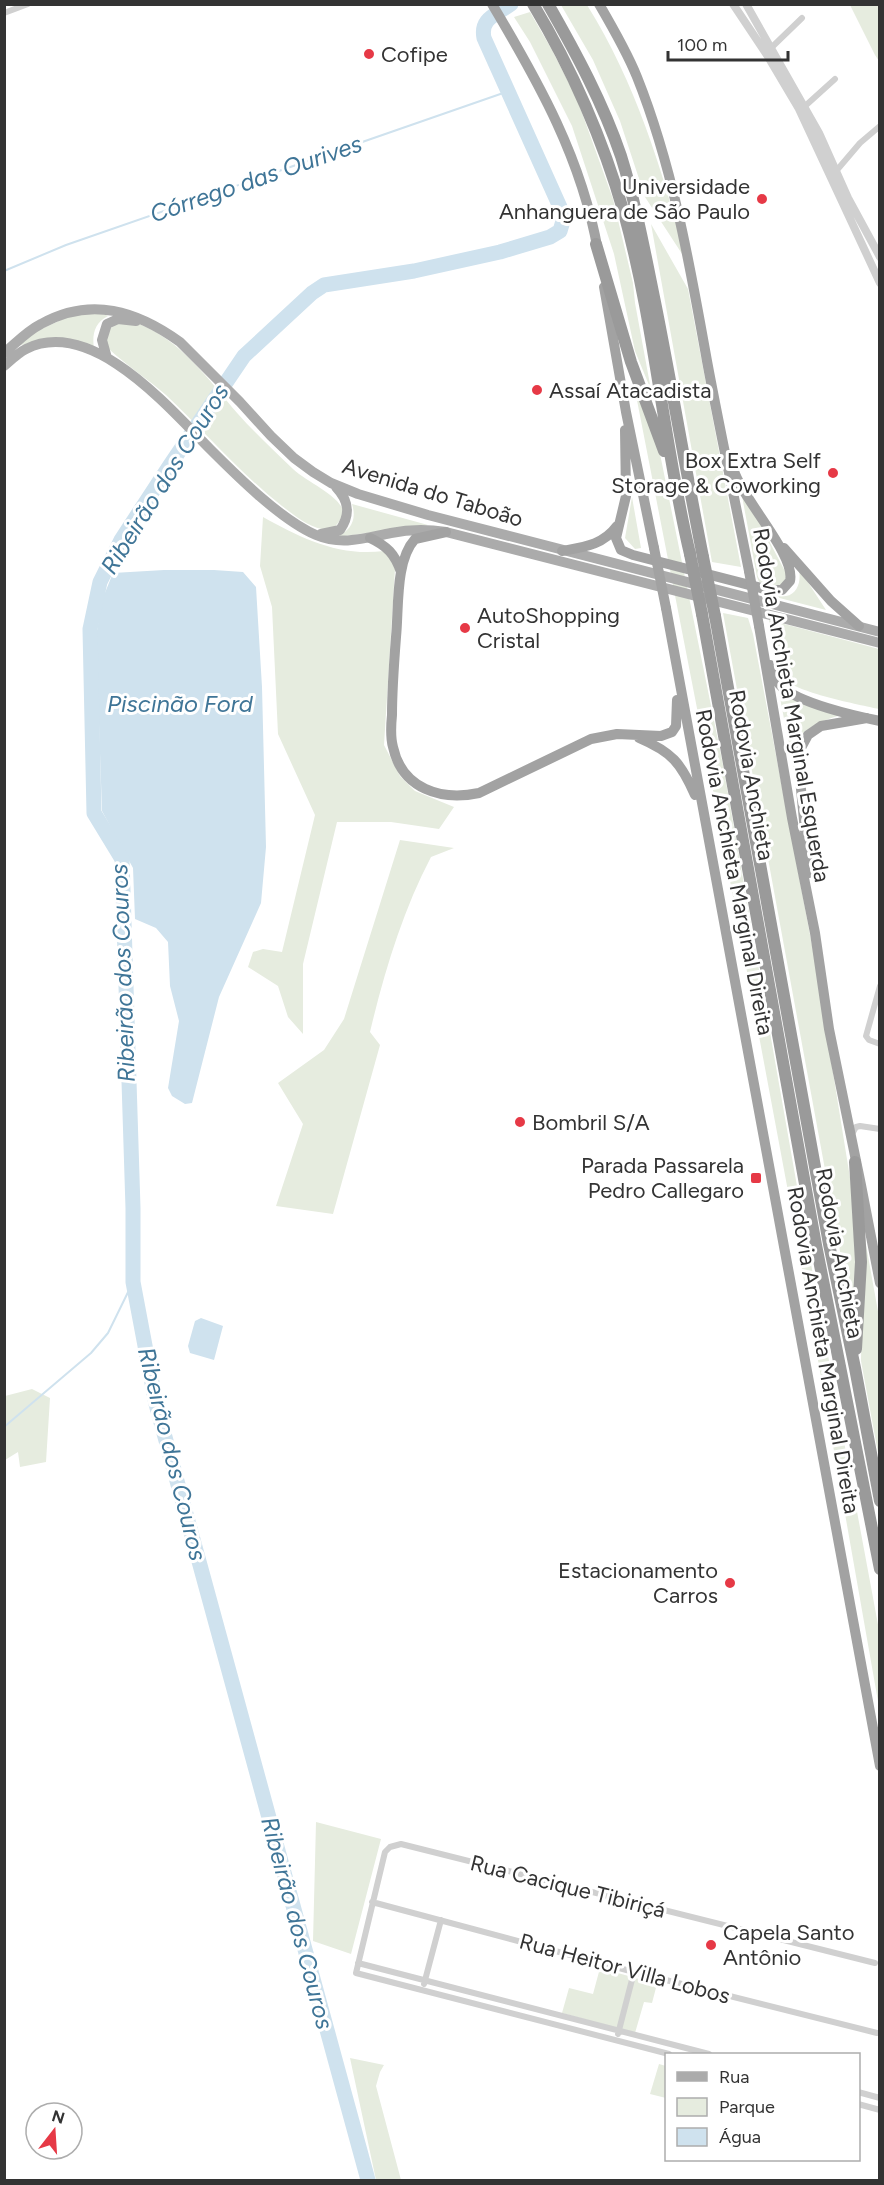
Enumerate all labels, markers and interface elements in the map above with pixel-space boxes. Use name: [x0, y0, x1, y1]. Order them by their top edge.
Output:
scale bar: [668, 24, 788, 62]
text: 100 m: [677, 34, 727, 56]
place label: Cofipe: [381, 41, 448, 68]
marker: Cofipe: [362, 47, 376, 61]
water label: Córrego das Ourives: [146, 129, 366, 228]
place label: Universidade Anhanguera de São Paulo: [499, 173, 750, 225]
marker: Universidade Anhanguera de São Paulo: [755, 192, 769, 206]
place label: Assaí Atacadista: [549, 377, 711, 404]
water label: Ribeirão dos Couros: [94, 378, 235, 579]
marker: Assaí Atacadista: [530, 383, 544, 397]
place label: Box Extra Self Storage & Coworking: [611, 447, 822, 499]
street label: Avenida do Taboão: [339, 452, 526, 533]
marker: Box Extra Self Storage & Coworking: [826, 466, 840, 480]
street label: Rodovia Anchieta Marginal Esquerda: [748, 526, 836, 884]
place label: AutoShopping Cristal: [477, 602, 620, 654]
marker: AutoShopping Cristal: [458, 621, 472, 635]
street label: Rodovia Anchieta: [724, 688, 780, 862]
water label: Piscinão Ford: [107, 689, 254, 718]
street label: Rodovia Anchieta Marginal Direita: [690, 707, 779, 1038]
water label: Ribeirão dos Couros: [104, 863, 141, 1083]
place label: Bombril S/A: [532, 1109, 650, 1136]
marker: Bombril S/A: [513, 1115, 527, 1129]
place label: Parada Passarela Pedro Callegaro: [581, 1152, 744, 1204]
street label: Rodovia Anchieta: [810, 1166, 869, 1341]
marker: Parada Passarela Pedro Callegaro: [749, 1171, 763, 1185]
street label: Rodovia Anchieta Marginal Direita: [781, 1184, 866, 1516]
water label: Ribeirão dos Couros: [132, 1344, 213, 1564]
place label: Estacionamento Carros: [558, 1557, 718, 1609]
marker: Estacionamento Carros: [723, 1576, 737, 1590]
water label: Ribeirão dos Couros: [255, 1813, 340, 2032]
street label: Rua Cacique Tibiriçá: [468, 1849, 668, 1924]
place label: Capela Santo Antônio: [723, 1919, 855, 1971]
street label: Rua Heitor Villa Lobos: [517, 1927, 733, 2010]
marker: Capela Santo Antônio: [704, 1938, 718, 1952]
legend: [665, 2053, 860, 2161]
text: Rua: [719, 2066, 750, 2088]
text: Parque: [719, 2096, 775, 2118]
north arrow: [24, 2101, 84, 2161]
text: N: [50, 2106, 67, 2128]
text: Água: [719, 2126, 761, 2148]

